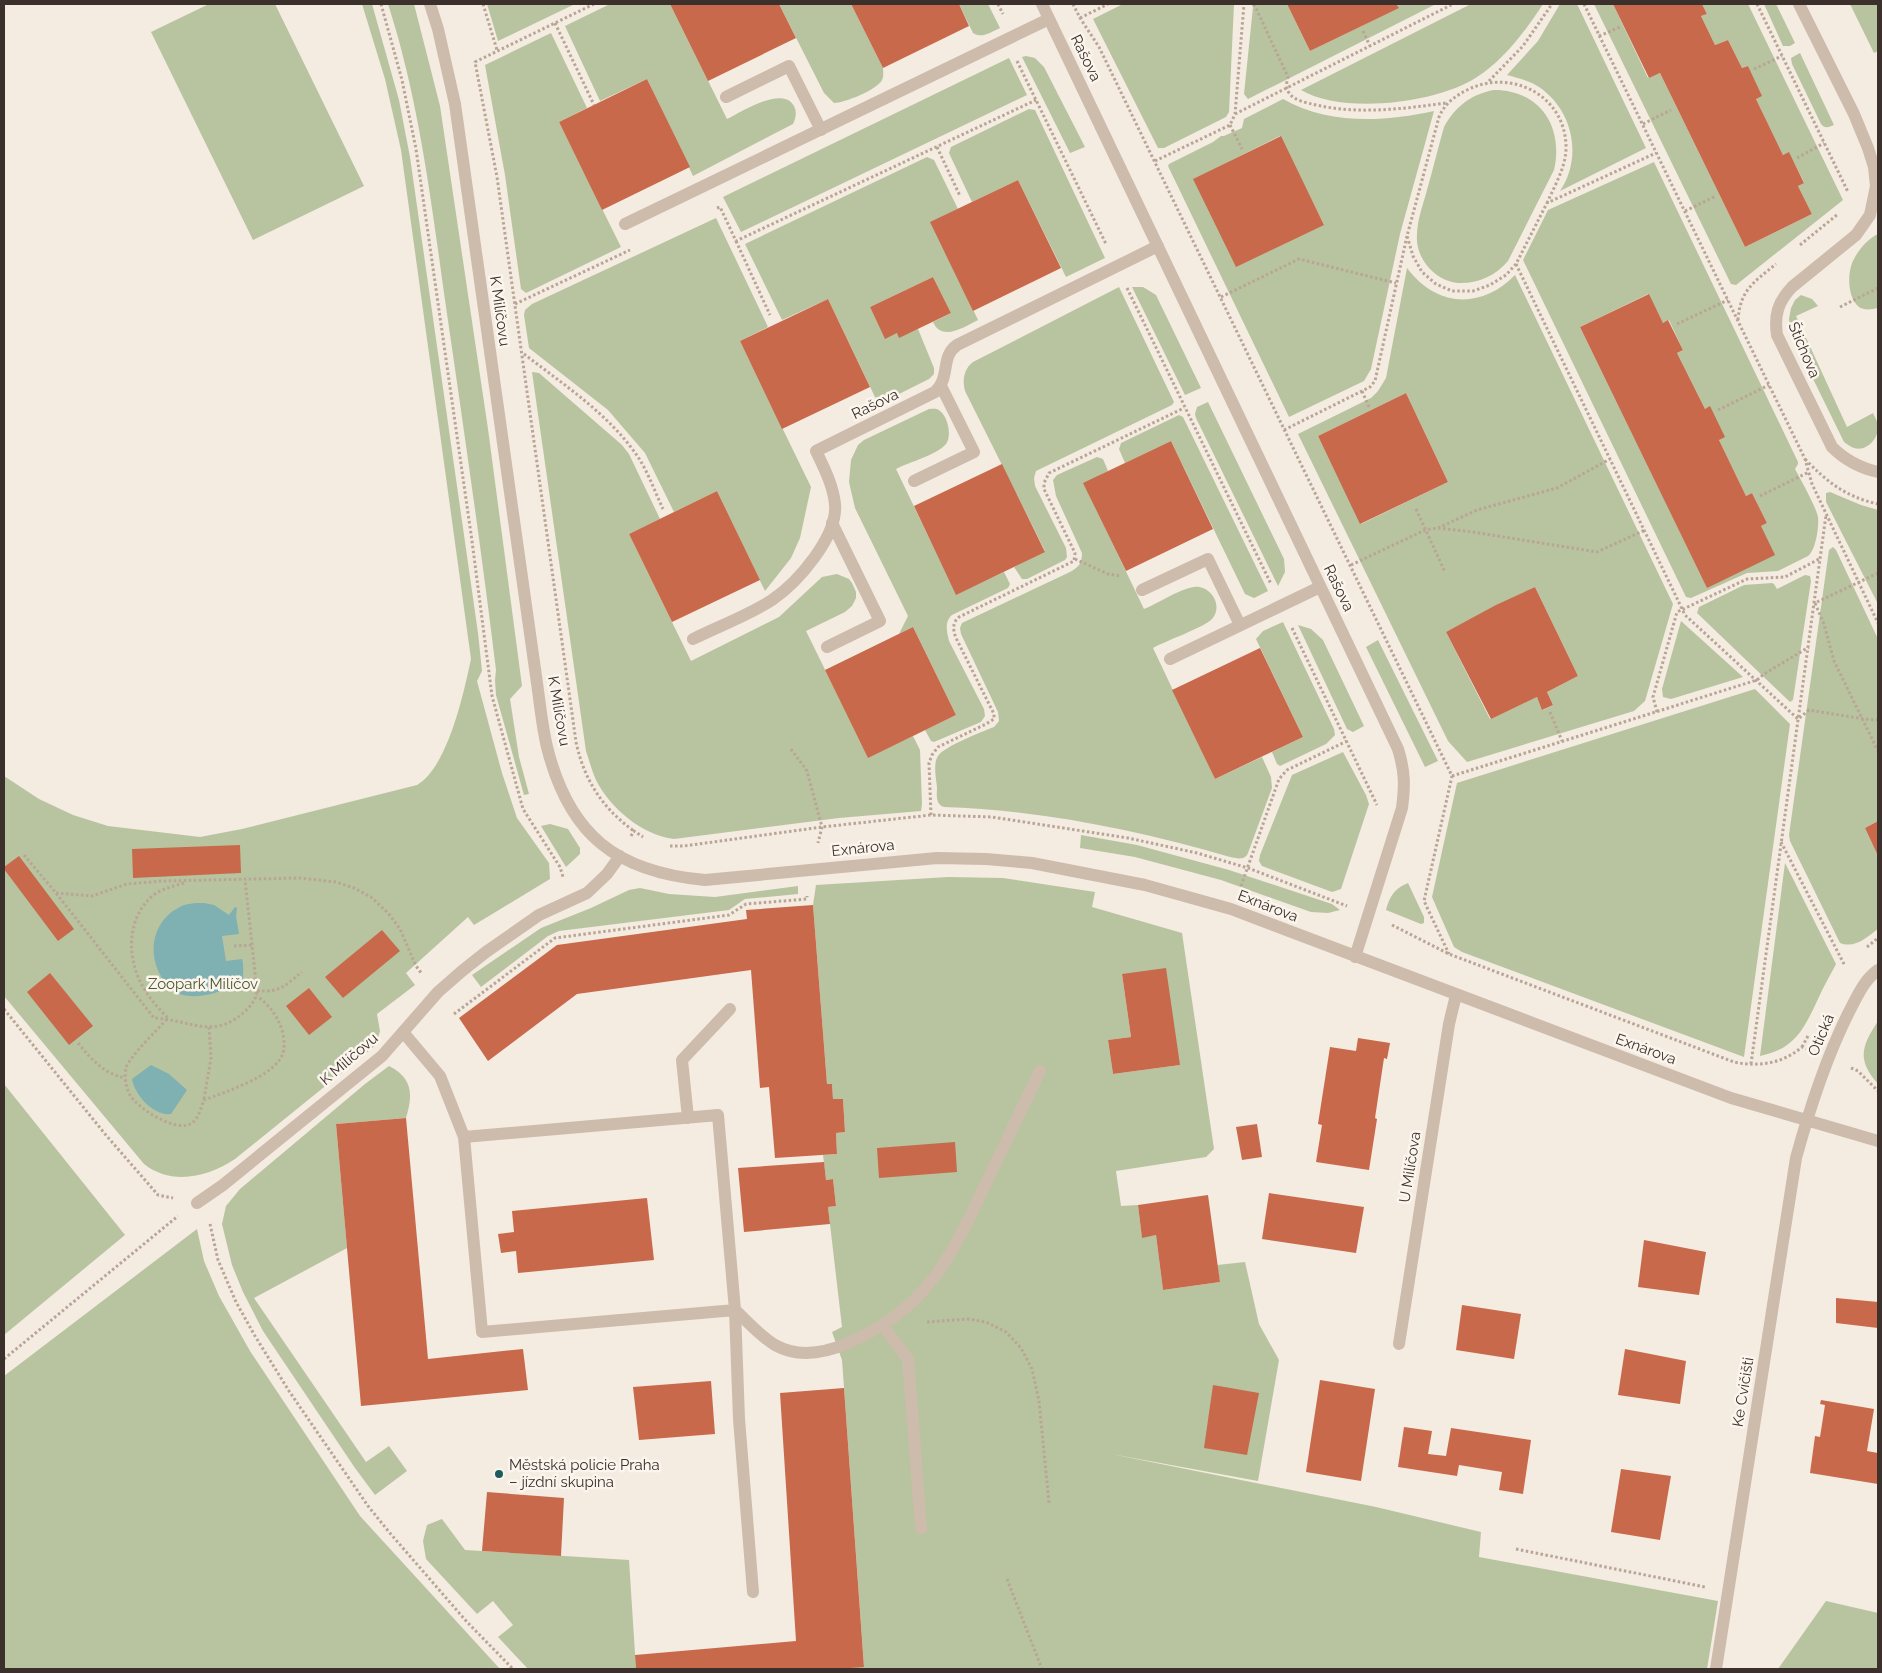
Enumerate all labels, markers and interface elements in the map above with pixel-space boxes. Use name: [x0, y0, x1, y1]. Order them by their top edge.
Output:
street label: Rašova: [1067, 32, 1105, 84]
street label: K Milíčovu: [486, 275, 514, 347]
street label: Štichova: [1784, 319, 1825, 381]
street label: Rašova: [849, 385, 901, 423]
street label: Rašova: [1320, 562, 1358, 614]
street label: K Milíčovu: [544, 675, 574, 748]
street label: Exnárova: [831, 836, 895, 860]
street label: Exnárova: [1235, 886, 1301, 926]
park label: Zoopark Milíčov: [148, 975, 258, 993]
street label: Otická: [1804, 1011, 1838, 1059]
street label: K Milíčovu: [316, 1029, 382, 1089]
street label: Exnárova: [1613, 1030, 1679, 1068]
street label: U Milíčova: [1396, 1130, 1424, 1204]
street label: Ke Cvičišti: [1729, 1356, 1757, 1428]
place label: Městská policie Praha – jízdní skupina: [509, 1456, 660, 1491]
marker: Městská policie Praha – jízdní skupina: [493, 1468, 505, 1480]

